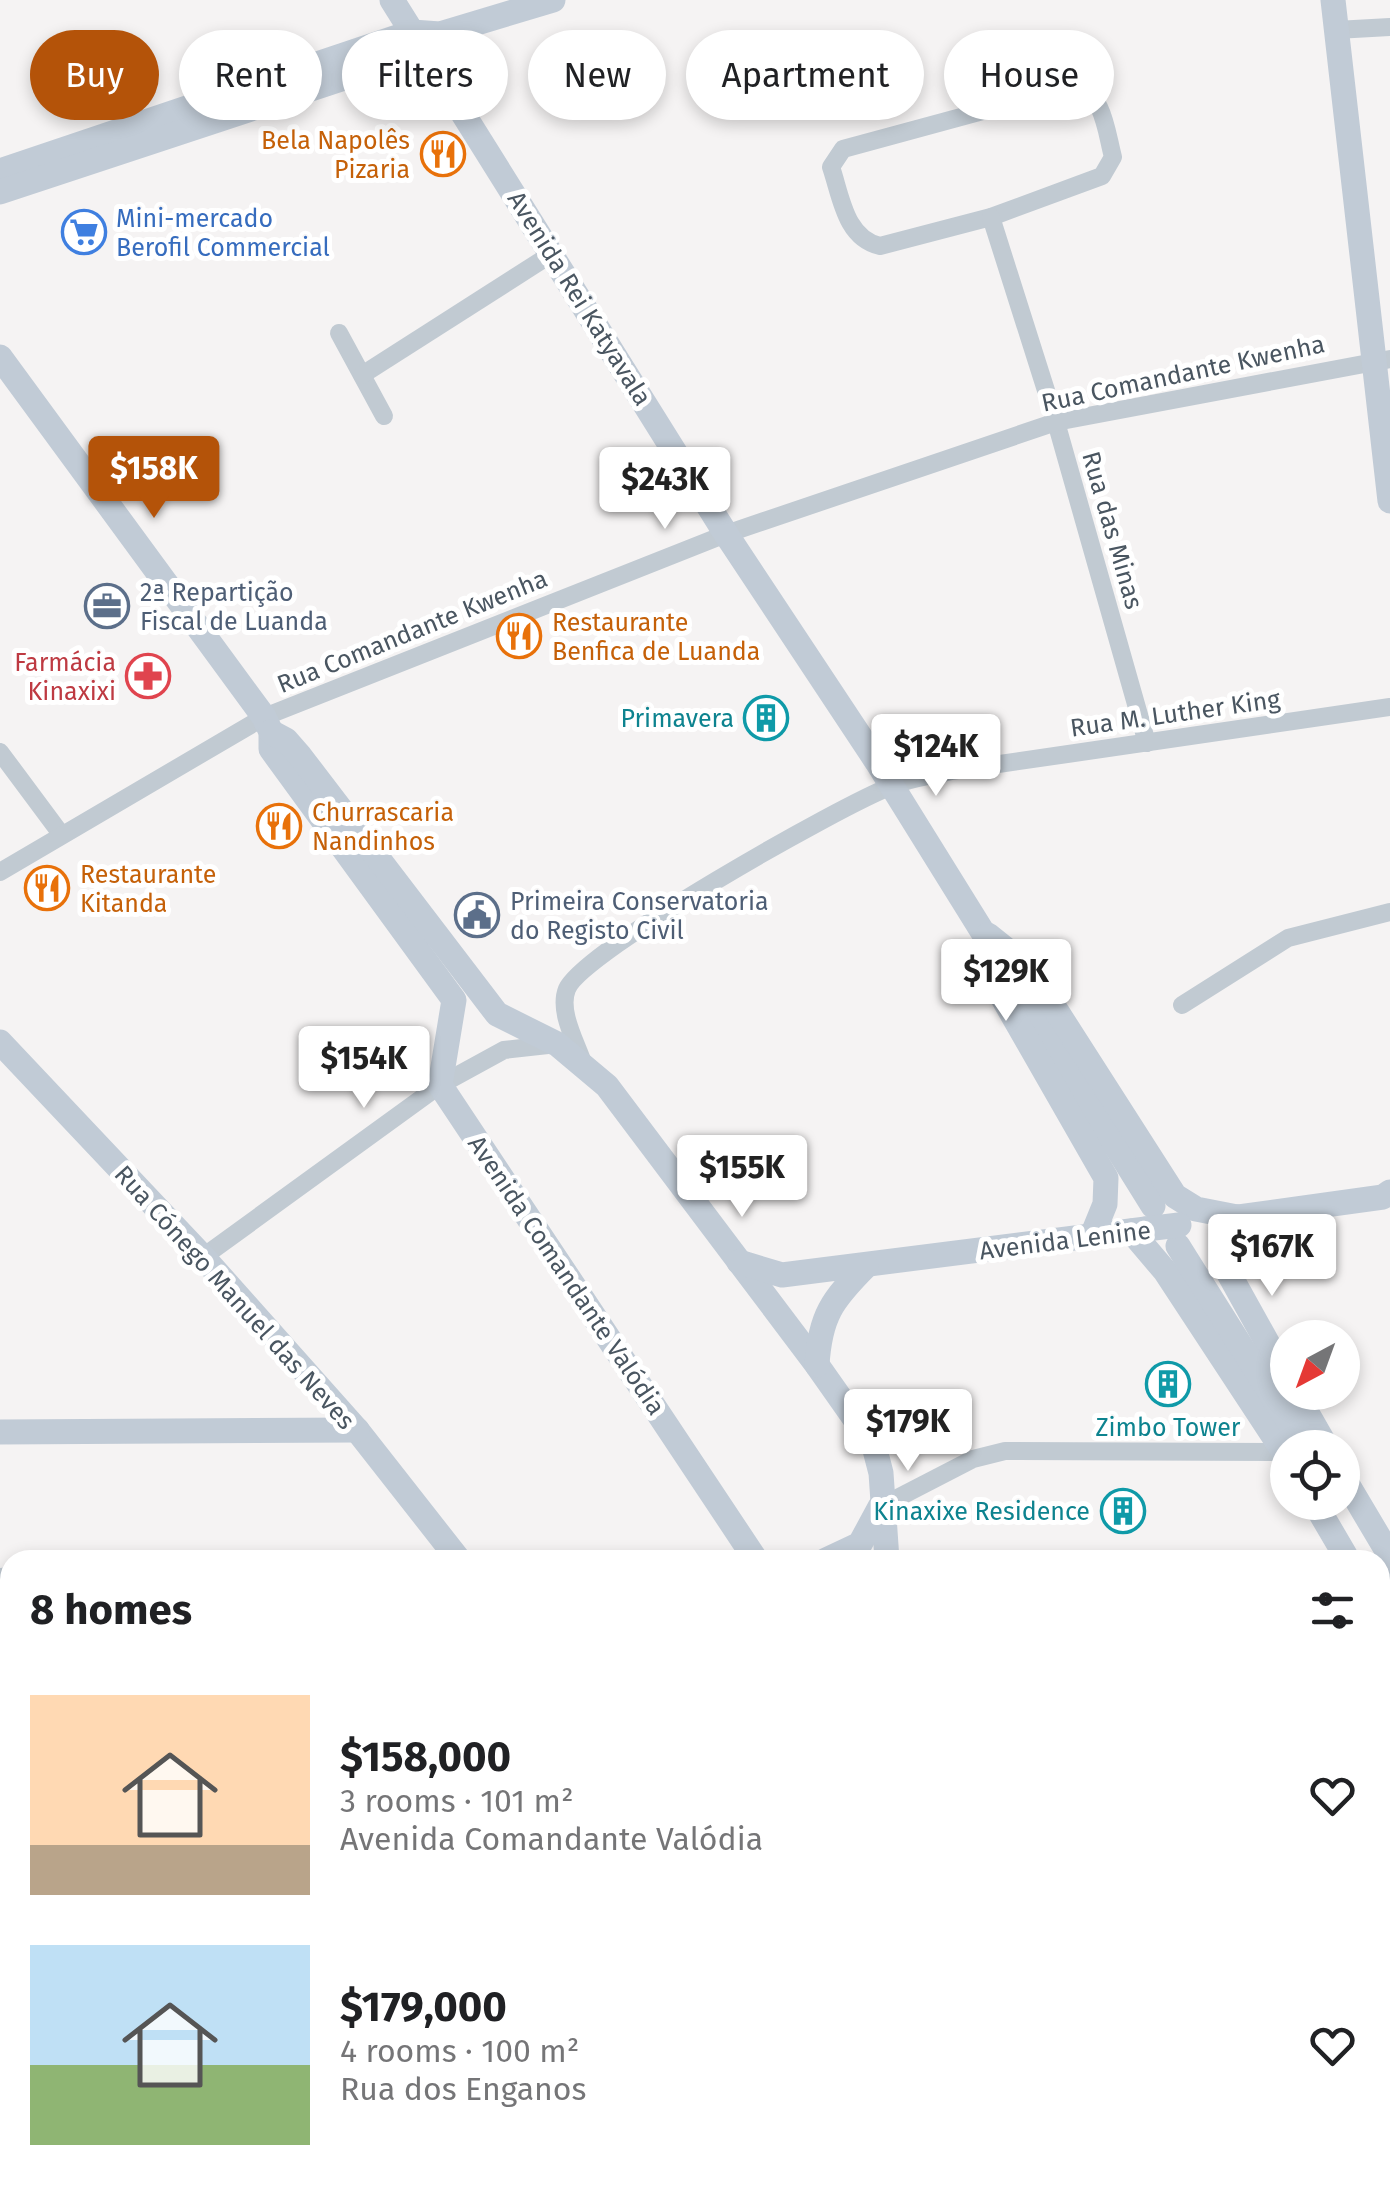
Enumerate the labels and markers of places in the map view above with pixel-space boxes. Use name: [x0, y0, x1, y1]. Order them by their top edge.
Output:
place label: Bela Napolês Pizaria: [261, 126, 410, 185]
restaurant icon: Bela Napolês Pizaria: [420, 131, 466, 177]
place label: Mini-mercado Berofil Commercial: [116, 204, 330, 263]
supermarket icon: Mini-mercado Berofil Commercial: [61, 209, 107, 255]
pin: $158K: [84, 436, 224, 521]
pin: $243K: [595, 447, 735, 532]
place label: 2ª Repartição Fiscal de Luanda: [140, 578, 328, 637]
office icon: 2ª Repartição Fiscal de Luanda: [84, 583, 130, 629]
place label: Restaurante Benfica de Luanda: [552, 608, 760, 667]
restaurant icon: Restaurante Benfica de Luanda: [496, 613, 542, 659]
place label: Farmácia Kinaxixi: [14, 648, 116, 707]
pharmacy icon: Farmácia Kinaxixi: [125, 653, 171, 699]
building icon: Primavera: [743, 695, 789, 741]
place label: Primavera: [620, 704, 734, 734]
pin: $124K: [866, 714, 1006, 799]
place label: Churrascaria Nandinhos: [312, 798, 454, 857]
restaurant icon: Churrascaria Nandinhos: [256, 803, 302, 849]
place label: Restaurante Kitanda: [80, 860, 216, 919]
restaurant icon: Restaurante Kitanda: [24, 865, 70, 911]
place label: Primeira Conservatoria do Registo Civil: [510, 887, 769, 946]
public building icon: Primeira Conservatoria do Registo Civil: [454, 892, 500, 938]
pin: $129K: [936, 939, 1076, 1024]
pin: $154K: [294, 1026, 434, 1111]
pin: $155K: [672, 1135, 812, 1220]
pin: $167K: [1202, 1214, 1342, 1299]
building icon: Zimbo Tower: [1145, 1361, 1191, 1407]
pin: $179K: [838, 1389, 978, 1474]
place label: Zimbo Tower: [1096, 1413, 1241, 1443]
building icon: Kinaxixe Residence: [1100, 1488, 1146, 1534]
place label: Kinaxixe Residence: [873, 1497, 1090, 1527]

